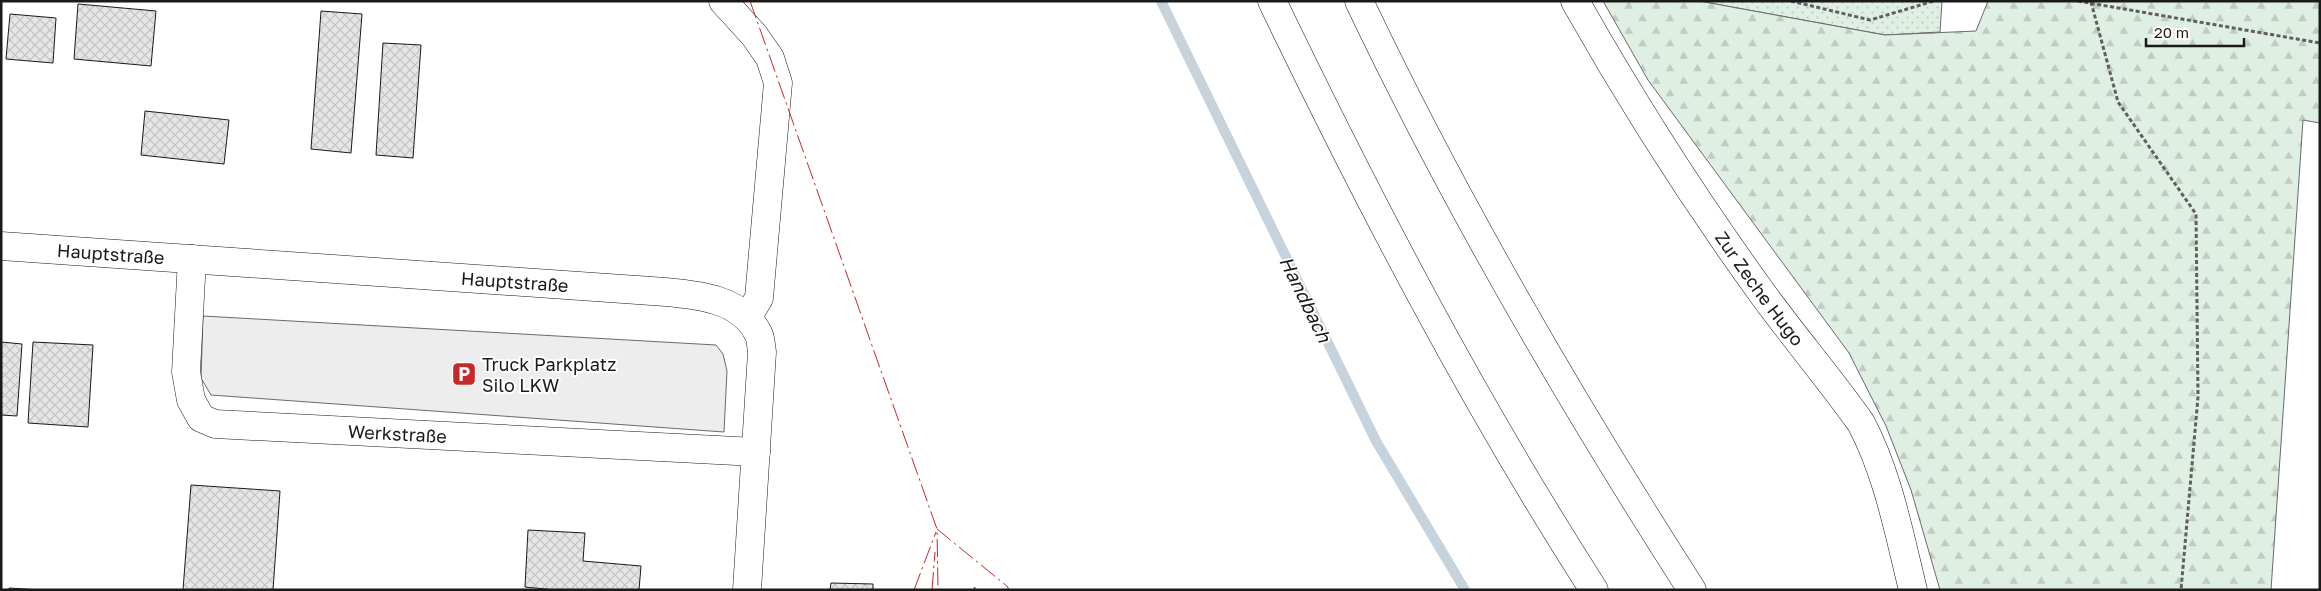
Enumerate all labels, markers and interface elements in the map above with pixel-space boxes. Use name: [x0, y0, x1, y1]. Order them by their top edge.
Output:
scale bar: [2146, 15, 2244, 47]
text: 20 m: [2154, 23, 2189, 41]
street label: Zur Zeche Hugo: [1711, 227, 1809, 350]
street label: Hauptstraße: [56, 239, 165, 268]
water label: Handbach: [1275, 252, 1337, 347]
street label: Hauptstraße: [460, 267, 569, 296]
place label: Truck Parkplatz Silo LKW: [482, 353, 616, 396]
parking icon: Truck Parkplatz Silo LKW: [451, 361, 477, 387]
street label: Werkstraße: [347, 420, 447, 447]

